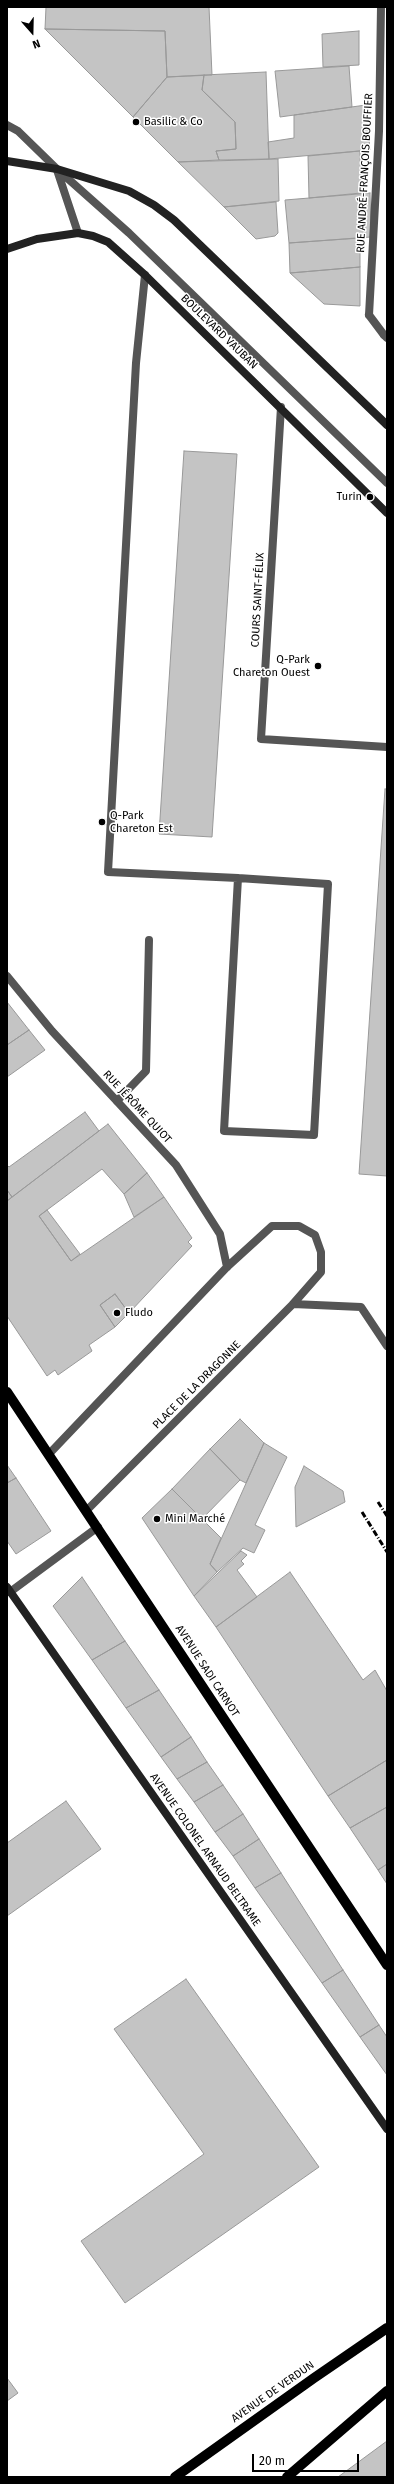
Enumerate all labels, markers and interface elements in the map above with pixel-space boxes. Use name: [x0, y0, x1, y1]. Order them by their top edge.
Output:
north arrow: [12, 12, 52, 52]
text: N: [31, 36, 42, 51]
street label: RUE ANDRÉ-FRANÇOIS BOUFFIER: [354, 93, 376, 253]
place label: Basilic & Co: [144, 115, 203, 129]
marker: Basilic & Co: [131, 117, 141, 127]
street label: BOULEVARD VAUBAN: [178, 292, 260, 372]
place label: Turin: [337, 490, 362, 504]
marker: Turin: [365, 492, 375, 502]
street label: COURS SAINT-FÉLIX: [249, 552, 267, 648]
place label: Q-Park Chareton Ouest: [233, 653, 310, 679]
marker: Q-Park Chareton Ouest: [313, 661, 323, 671]
place label: Q-Park Chareton Est: [110, 809, 173, 835]
marker: Q-Park Chareton Est: [97, 817, 107, 827]
street label: RUE JÉRÔME QUIOT: [100, 1068, 174, 1146]
place label: Fludo: [125, 1306, 153, 1320]
marker: Fludo: [112, 1308, 122, 1318]
street label: PLACE DE LA DRAGONNE: [150, 1338, 244, 1432]
place label: Mini Marché: [165, 1512, 225, 1526]
marker: Mini Marché: [152, 1514, 162, 1524]
street label: AVENUE SADI CARNOT: [172, 1623, 242, 1719]
street label: AVENUE COLONEL ARNAUD BELTRAME: [147, 1771, 263, 1929]
street label: AVENUE DE VERDUN: [229, 2358, 317, 2426]
scale bar: [254, 2446, 361, 2472]
text: 20 m: [259, 2454, 285, 2468]

